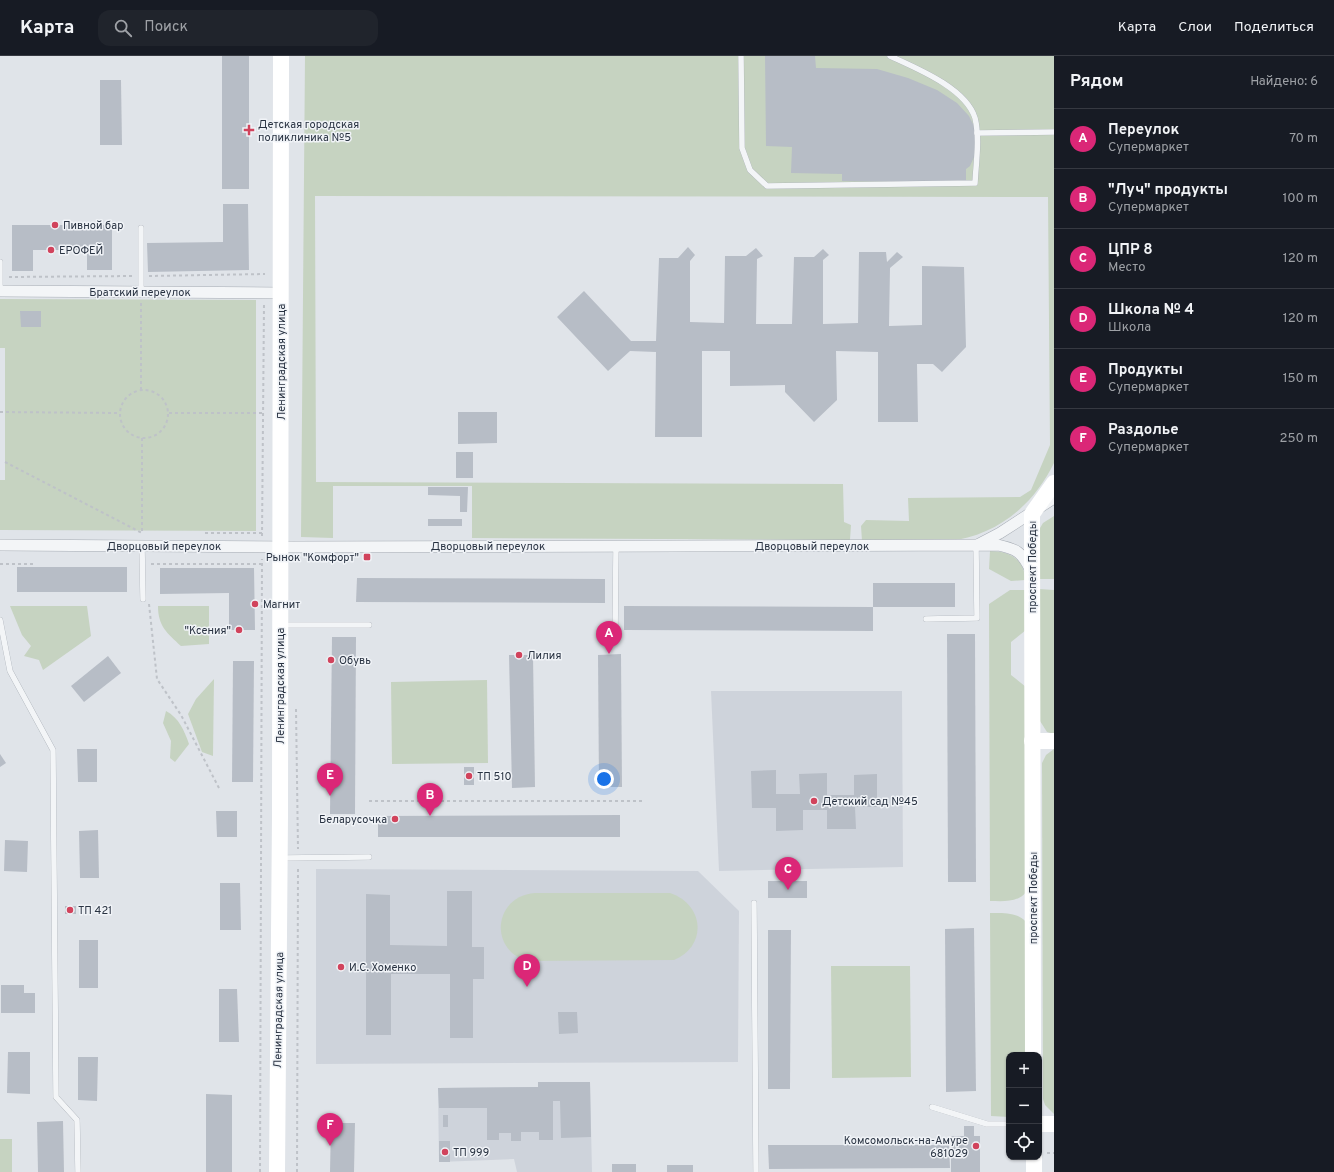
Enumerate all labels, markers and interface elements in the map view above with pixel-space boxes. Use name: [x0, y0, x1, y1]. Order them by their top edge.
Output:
search box: [98, 10, 378, 46]
text: Карта: [20, 16, 74, 40]
icon: search: [112, 17, 134, 39]
text: Поиск: [144, 18, 188, 37]
text: Карта: [1118, 19, 1156, 36]
text: Слои: [1178, 19, 1212, 36]
text: Поделиться: [1234, 19, 1314, 36]
text: Рядом: [1070, 71, 1123, 93]
text: Найдено: 6: [1250, 74, 1318, 90]
place label: Детская городская поликлиника №5: [258, 118, 359, 145]
text: Переулок: [1108, 121, 1179, 140]
marker: Детская городская поликлиника №5: [243, 124, 255, 136]
text: A: [1078, 131, 1088, 147]
text: 70 m: [1289, 131, 1318, 147]
text: Супермаркет: [1108, 140, 1189, 156]
text: "Луч" продукты: [1108, 181, 1228, 200]
text: B: [1079, 191, 1087, 207]
text: 100 m: [1282, 191, 1318, 207]
text: Супермаркет: [1108, 200, 1189, 216]
place label: Пивной бар: [63, 219, 123, 233]
marker: Пивной бар: [50, 220, 60, 230]
text: ЦПР 8: [1108, 241, 1153, 260]
place label: ЕРОФЕЙ: [59, 243, 103, 258]
marker: ЕРОФЕЙ: [46, 245, 56, 255]
text: C: [1079, 251, 1087, 267]
text: 120 m: [1283, 251, 1318, 267]
text: Место: [1108, 260, 1145, 276]
street label: Братский переулок: [89, 286, 191, 300]
text: Школа № 4: [1108, 301, 1194, 320]
street label: Ленинградская улица: [275, 304, 289, 420]
text: D: [1078, 311, 1088, 327]
text: 120 m: [1283, 311, 1318, 327]
text: Школа: [1108, 320, 1151, 336]
text: Продукты: [1108, 361, 1183, 380]
text: E: [1079, 371, 1087, 387]
text: 150 m: [1283, 371, 1318, 387]
text: Супермаркет: [1108, 380, 1189, 396]
text: Раздолье: [1108, 421, 1179, 440]
text: F: [1079, 431, 1087, 447]
text: 250 m: [1280, 431, 1318, 447]
text: Супермаркет: [1108, 440, 1189, 456]
street label: проспект Победы: [1026, 521, 1040, 613]
street label: Дворцовый переулок: [107, 540, 221, 554]
street label: Дворцовый переулок: [431, 540, 545, 554]
street label: Дворцовый переулок: [755, 540, 869, 554]
place label: Рынок "Комфорт": [266, 551, 359, 565]
marker: Рынок "Комфорт": [362, 552, 372, 562]
place label: Магнит: [263, 598, 300, 612]
marker: Магнит: [250, 599, 260, 609]
pin: A: [596, 621, 622, 654]
place label: "Ксения": [184, 624, 231, 638]
marker: "Ксения": [234, 625, 244, 635]
street label: Ленинградская улица: [274, 628, 288, 744]
place label: Лилия: [527, 649, 561, 663]
marker: Лилия: [514, 650, 524, 660]
place label: Обувь: [339, 654, 371, 668]
marker: Обувь: [326, 655, 336, 665]
pin: E: [317, 763, 343, 796]
your location: [594, 769, 614, 789]
place label: ТП 510: [477, 770, 512, 784]
marker: ТП 510: [464, 771, 474, 781]
pin: B: [417, 783, 443, 816]
place label: Детский сад №45: [822, 795, 918, 809]
marker: Детский сад №45: [809, 796, 819, 806]
place label: Беларусочка: [319, 813, 387, 827]
marker: Беларусочка: [390, 814, 400, 824]
street label: проспект Победы: [1027, 852, 1041, 944]
pin: C: [775, 857, 801, 890]
place label: ТП 421: [78, 904, 112, 918]
marker: ТП 421: [65, 905, 75, 915]
street label: Ленинградская улица: [271, 951, 287, 1068]
pin: D: [514, 954, 540, 987]
place label: И.С. Хоменко: [349, 961, 416, 975]
marker: И.С. Хоменко: [336, 962, 346, 972]
map controls: [1006, 1052, 1042, 1160]
button: +: [1006, 1052, 1042, 1088]
button: −: [1006, 1088, 1042, 1124]
pin: F: [317, 1113, 343, 1146]
button: locate: [1006, 1124, 1042, 1160]
place label: Комсомольск-на-Амуре 681029: [844, 1134, 968, 1161]
marker: Комсомольск-на-Амуре 681029: [971, 1141, 981, 1151]
place label: ТП 999: [453, 1146, 489, 1160]
marker: ТП 999: [440, 1147, 450, 1157]

